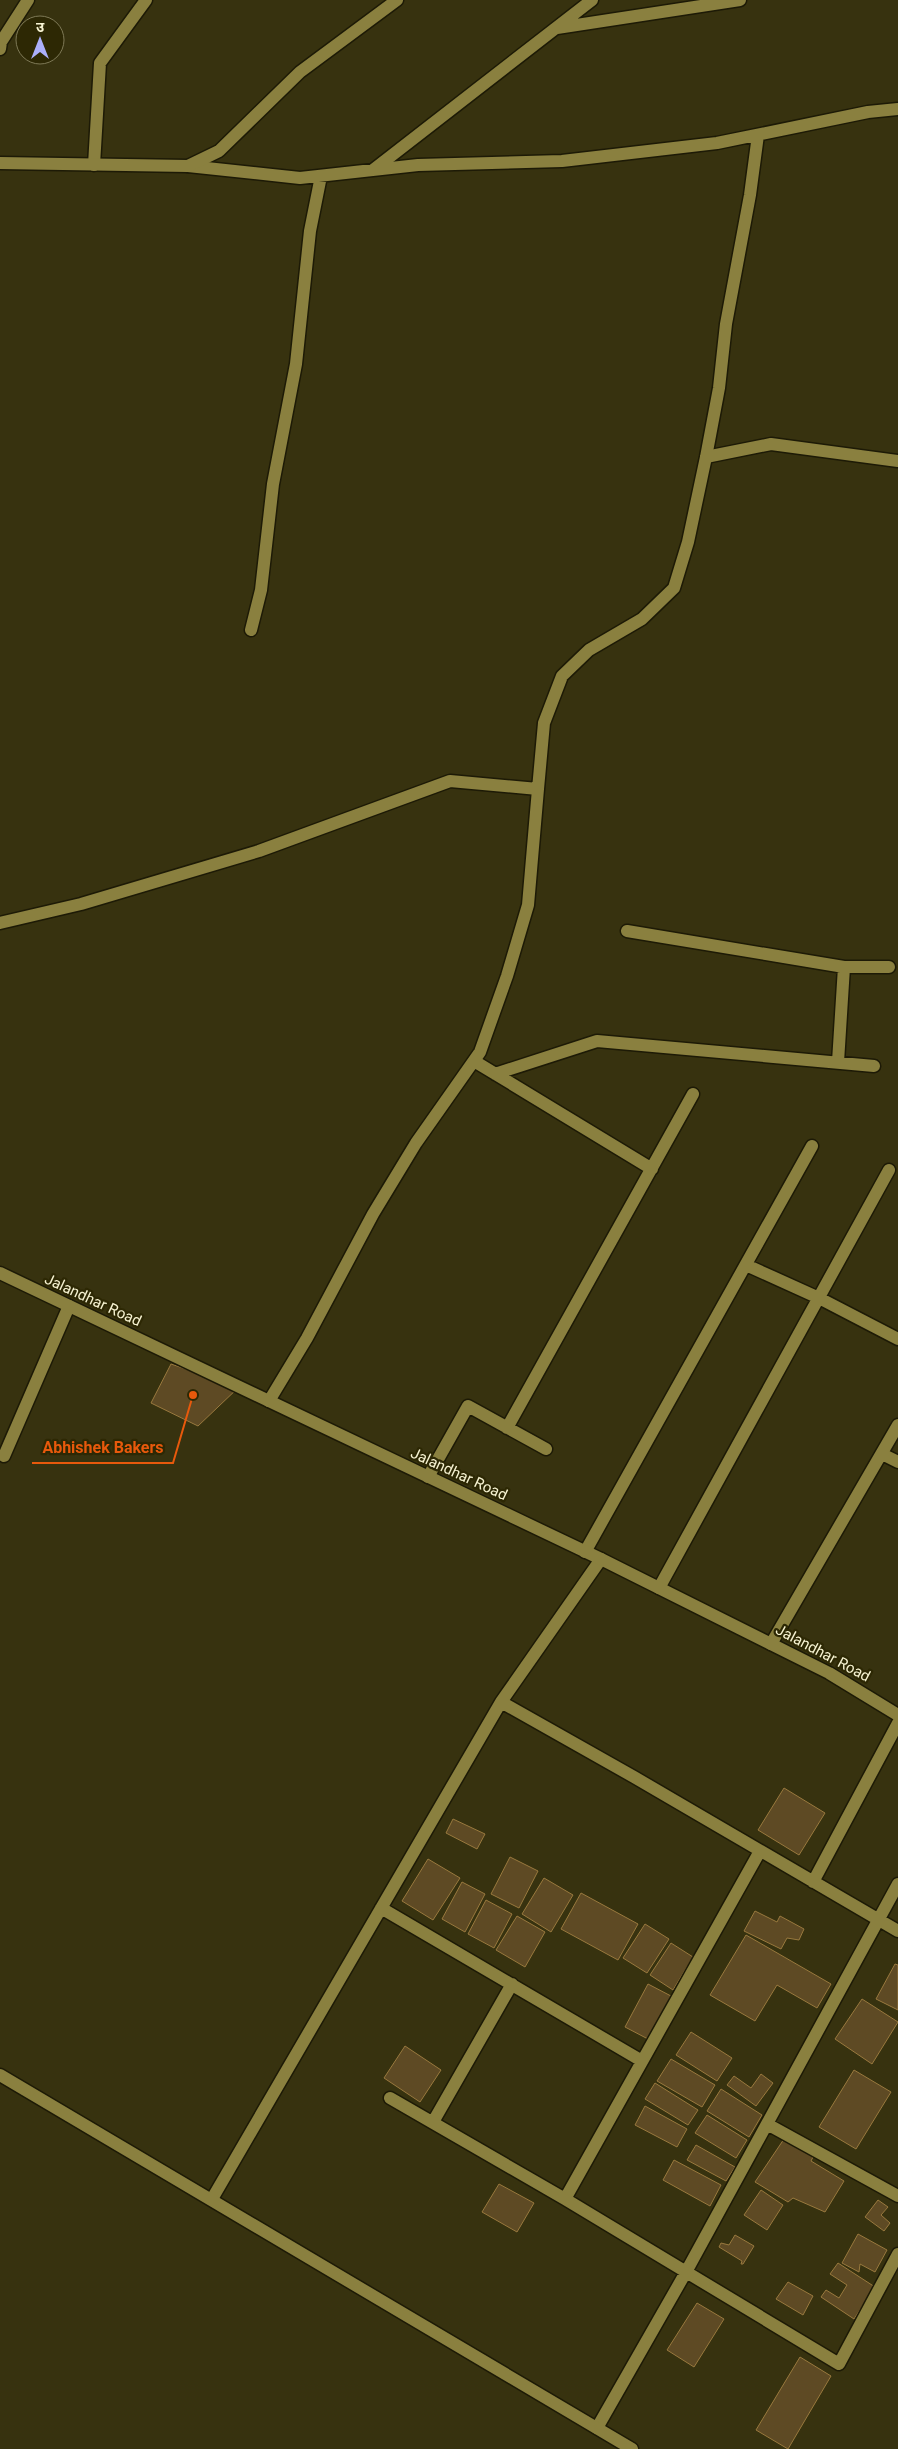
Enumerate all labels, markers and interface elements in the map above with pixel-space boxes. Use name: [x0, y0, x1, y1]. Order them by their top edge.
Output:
north arrow: [15, 15, 65, 65]
text: उ: [36, 19, 45, 35]
street label: Jalandhar Road: [42, 1270, 144, 1330]
callout: Abhishek Bakers: [32, 1432, 173, 1463]
text: Abhishek Bakers: [42, 1438, 164, 1457]
street label: Jalandhar Road: [408, 1444, 510, 1504]
street label: Jalandhar Road: [773, 1620, 873, 1686]

